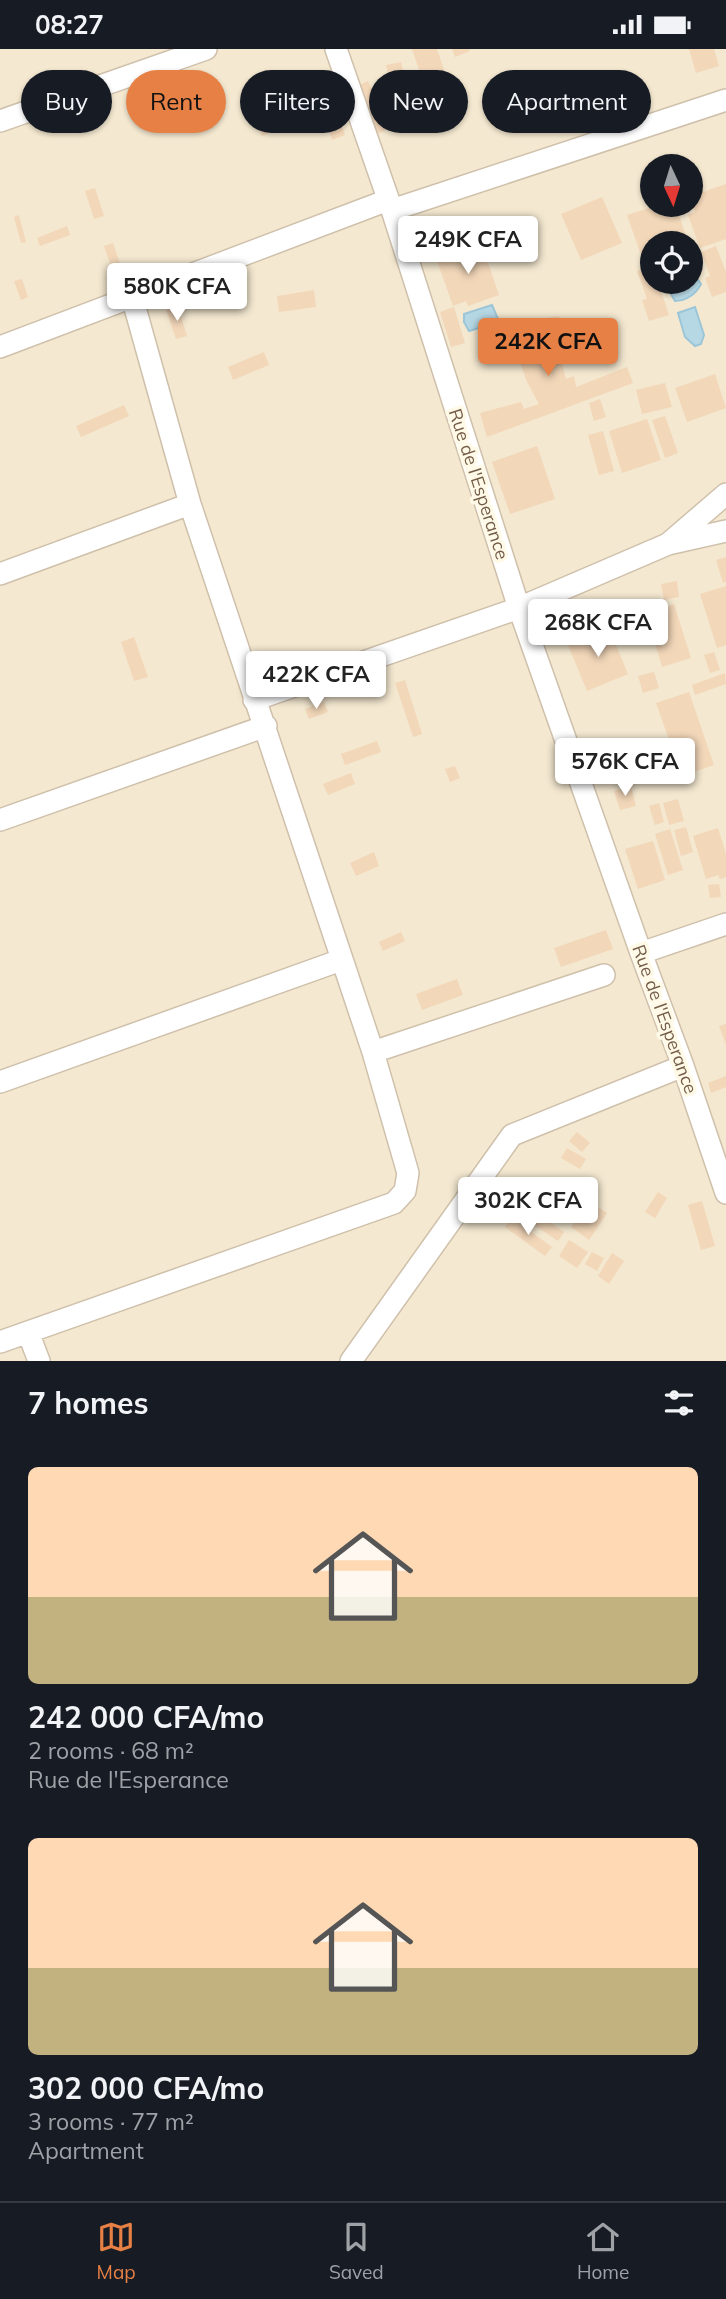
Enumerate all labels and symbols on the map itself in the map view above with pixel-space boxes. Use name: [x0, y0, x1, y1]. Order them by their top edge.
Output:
north arrow: [640, 154, 704, 217]
pin: 249K CFA: [396, 217, 540, 276]
pin: 580K CFA: [105, 264, 249, 323]
pin: 242K CFA: [476, 319, 620, 378]
street label: Rue de l'Esperance: [444, 406, 514, 562]
pin: 268K CFA: [526, 599, 670, 659]
pin: 422K CFA: [244, 651, 388, 711]
pin: 576K CFA: [553, 739, 697, 798]
street label: Rue de l'Esperance: [627, 941, 703, 1097]
pin: 302K CFA: [456, 1177, 600, 1237]

